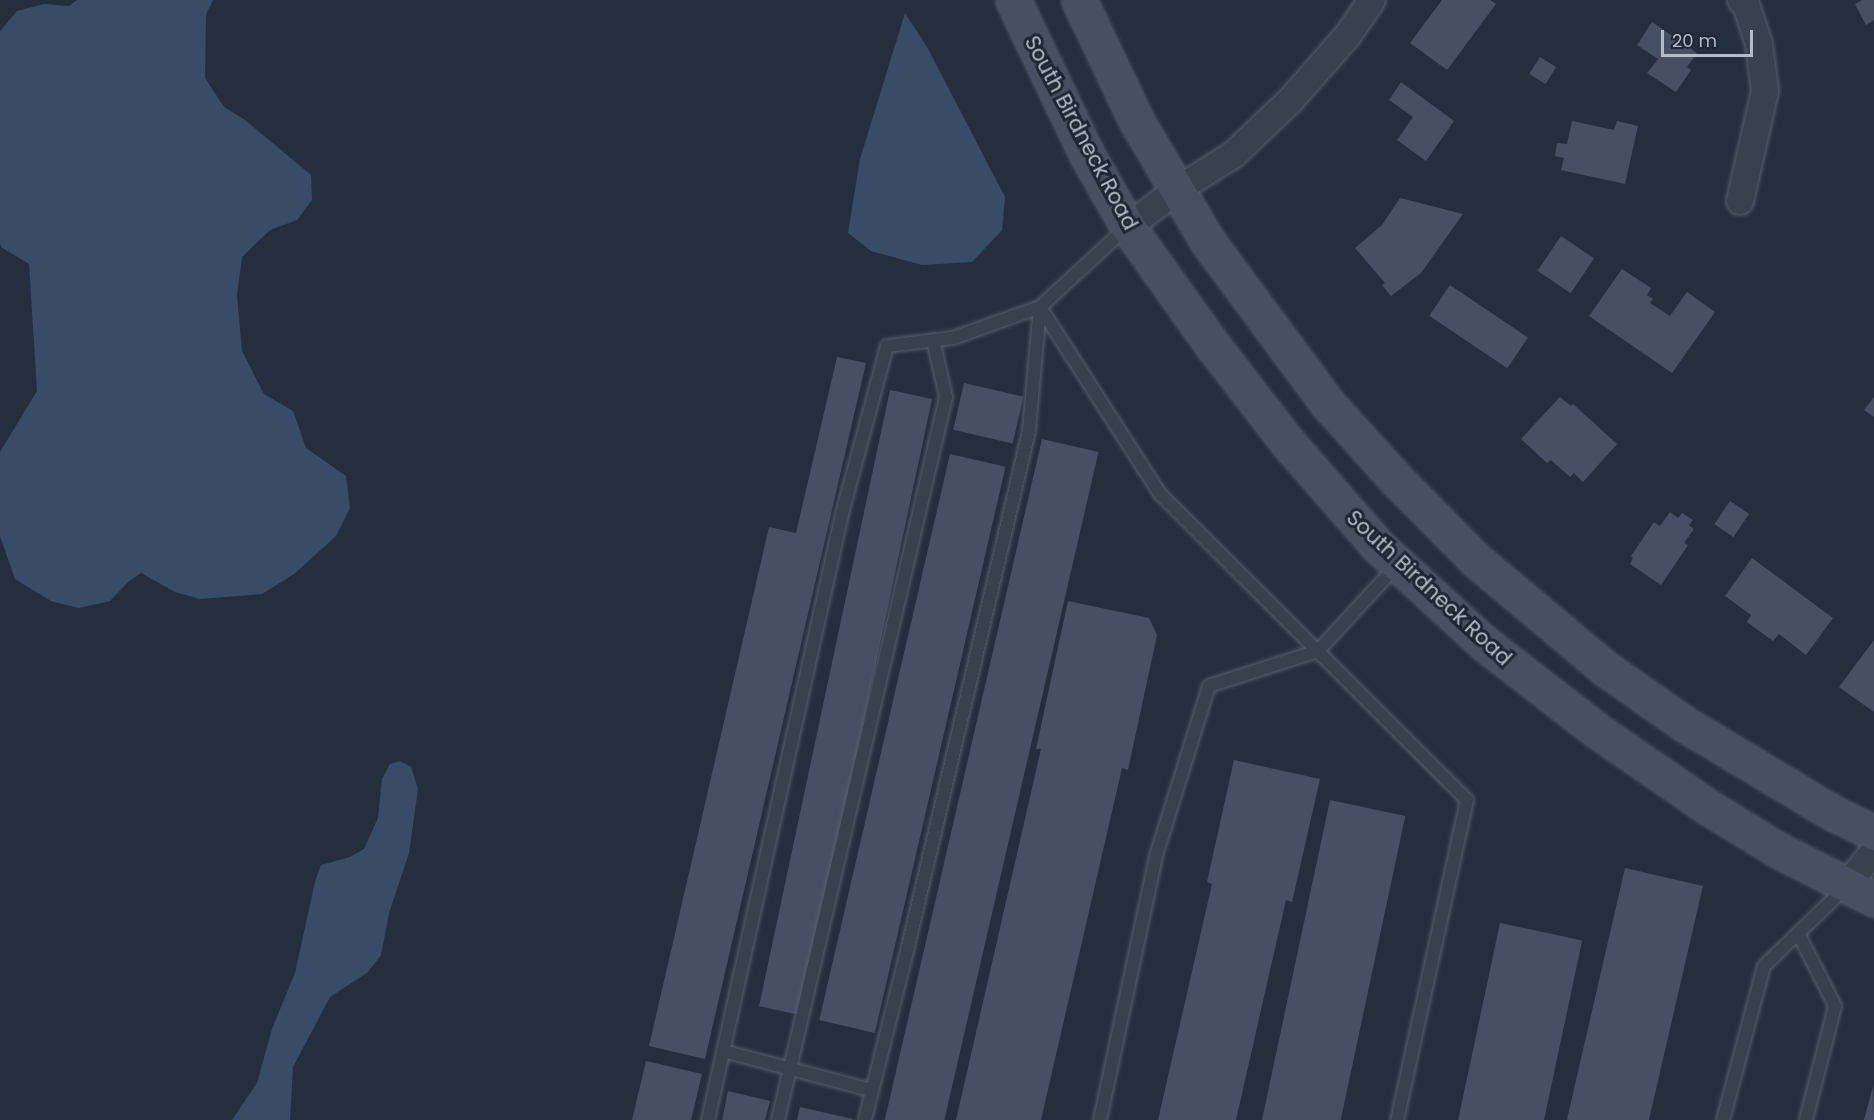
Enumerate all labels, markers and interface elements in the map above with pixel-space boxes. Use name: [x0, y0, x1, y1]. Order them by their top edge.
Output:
scale bar: [1664, 18, 1756, 56]
text: 20 m: [1672, 28, 1717, 53]
street label: South Birdneck Road: [1019, 32, 1143, 234]
street label: South Birdneck Road: [1341, 505, 1517, 671]

